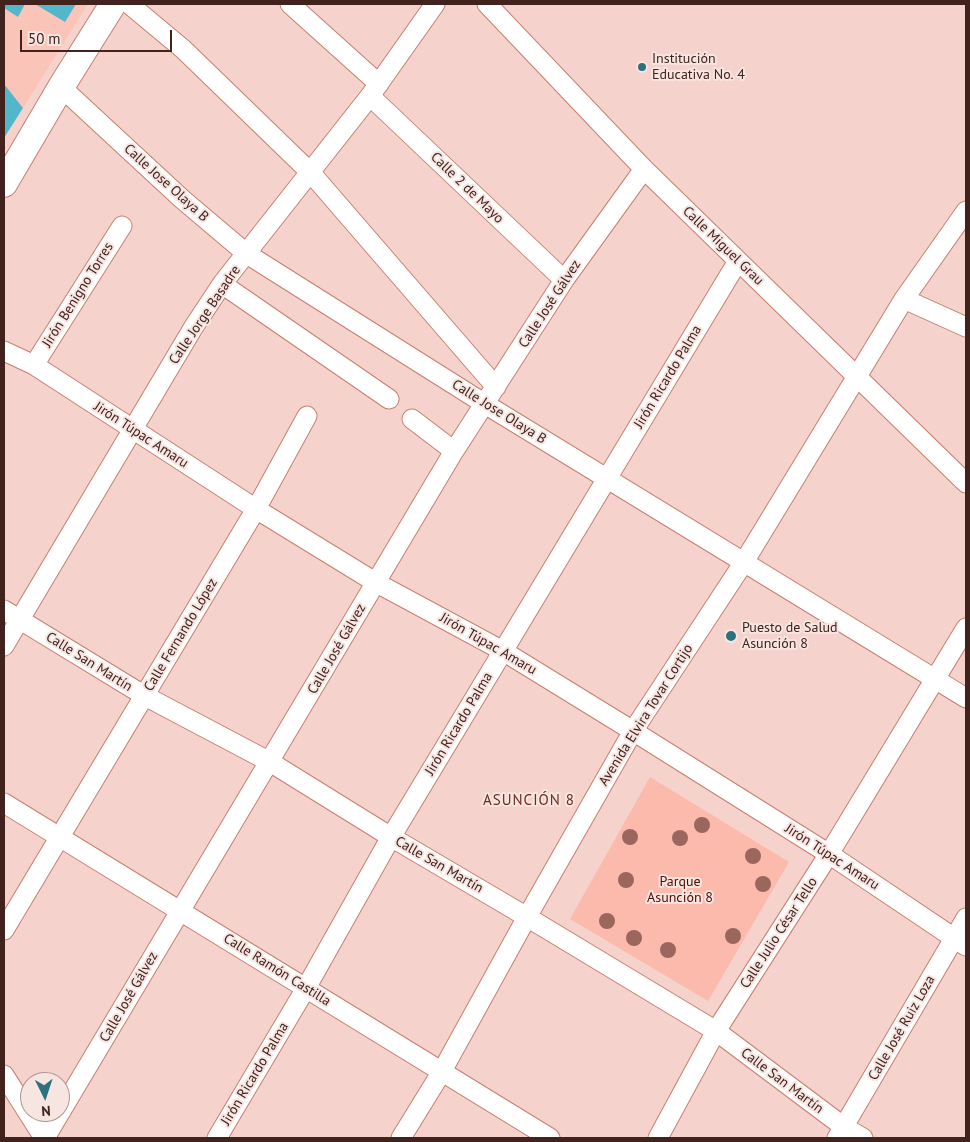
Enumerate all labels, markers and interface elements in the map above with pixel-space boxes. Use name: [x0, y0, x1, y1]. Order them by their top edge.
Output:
scale bar: [22, 20, 175, 52]
text: 50 m: [28, 29, 61, 48]
place label: Institución Educativa No. 4: [652, 51, 745, 84]
marker: Institución Educativa No. 4: [636, 61, 648, 73]
street label: Calle Jose Olaya B: [120, 141, 212, 225]
street label: Calle 2 de Mayo: [427, 149, 507, 227]
street label: Calle Miguel Grau: [679, 203, 767, 289]
street label: Jirón Benigno Torres: [39, 239, 117, 351]
street label: Calle José Gálvez: [515, 257, 585, 351]
street label: Calle Jorge Basadre: [166, 262, 244, 368]
street label: Jirón Ricardo Palma: [631, 323, 705, 431]
street label: Calle Jose Olaya B: [449, 376, 549, 448]
street label: Jirón Túpac Amaru: [91, 398, 191, 472]
street label: Calle Fernando López: [141, 576, 221, 694]
street label: Calle José Gálvez: [304, 601, 370, 697]
street label: Jirón Túpac Amaru: [437, 609, 539, 679]
place label: Puesto de Salud Asunción 8: [742, 620, 838, 652]
street label: Calle San Martín: [43, 629, 135, 695]
marker: Puesto de Salud Asunción 8: [724, 629, 738, 643]
street label: Avenida Elvira Tovar Cortijo: [595, 641, 697, 789]
street label: Jirón Ricardo Palma: [422, 670, 496, 778]
district label: ASUNCIÓN 8: [482, 792, 576, 810]
street label: Jirón Túpac Amaru: [782, 820, 882, 894]
street label: Calle San Martín: [392, 833, 486, 897]
park label: Parque Asunción 8: [647, 874, 713, 906]
street label: Calle Julio César Tello: [737, 874, 821, 992]
street label: Calle Ramón Castilla: [220, 930, 334, 1010]
street label: Calle José Gálvez: [96, 949, 162, 1045]
street label: Calle José Ruiz Loza: [865, 973, 939, 1083]
street label: Jirón Ricardo Palma: [218, 1020, 292, 1128]
street label: Calle San Martín: [737, 1045, 827, 1117]
north arrow: [20, 1072, 70, 1122]
text: N: [41, 1102, 51, 1120]

